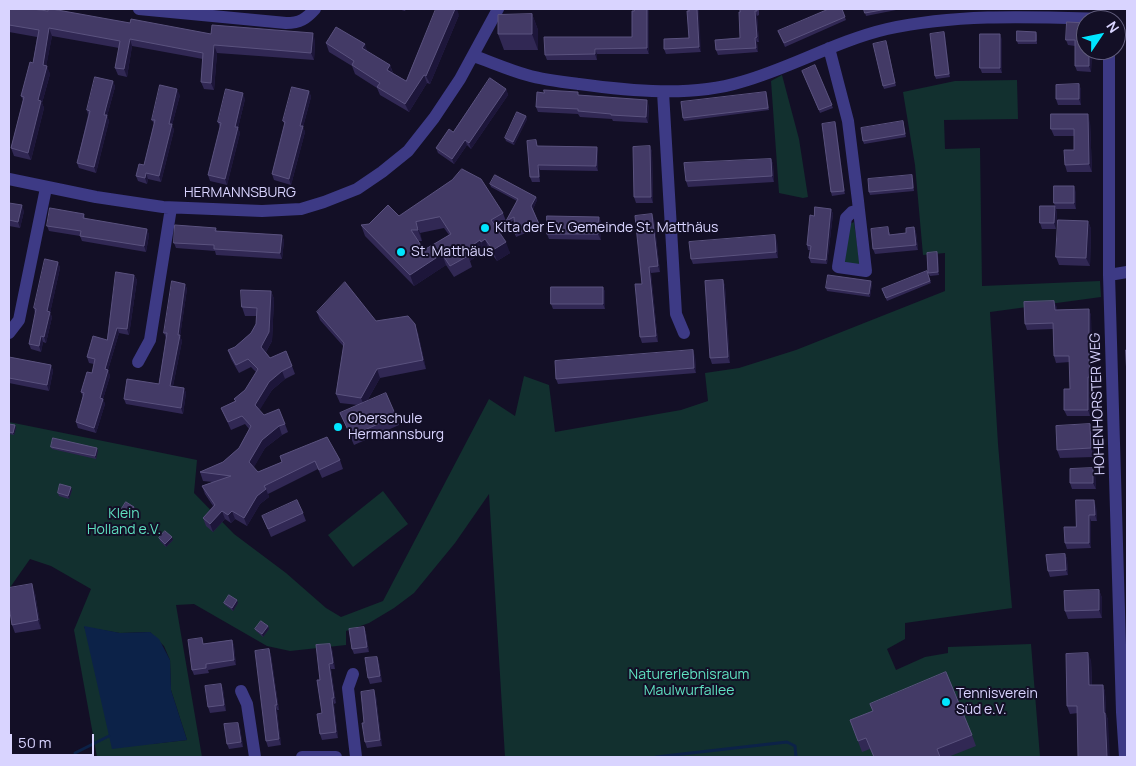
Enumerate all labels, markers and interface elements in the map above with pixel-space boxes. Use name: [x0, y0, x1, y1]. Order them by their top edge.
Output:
north arrow: [1076, 10, 1126, 60]
text: N: [1102, 17, 1124, 36]
street label: HERMANNSBURG: [184, 185, 296, 201]
place label: Kita der Ev. Gemeinde St. Matthäus: [495, 220, 718, 236]
marker: Kita der Ev. Gemeinde St. Matthäus: [479, 222, 491, 234]
place label: St. Matthäus: [411, 244, 493, 260]
marker: St. Matthäus: [395, 246, 407, 258]
street label: HOHENHORSTER WEG: [1087, 332, 1109, 476]
place label: Oberschule Hermannsburg: [348, 411, 444, 444]
marker: Oberschule Hermannsburg: [332, 421, 344, 433]
park label: Klein Holland e.V.: [87, 506, 161, 538]
park label: Naturerlebnisraum Maulwurfallee: [629, 667, 749, 700]
place label: Tennisverein Süd e.V.: [956, 686, 1038, 719]
marker: Tennisverein Süd e.V.: [940, 696, 952, 708]
scale bar: [12, 724, 96, 756]
text: 50 m: [18, 732, 52, 753]

